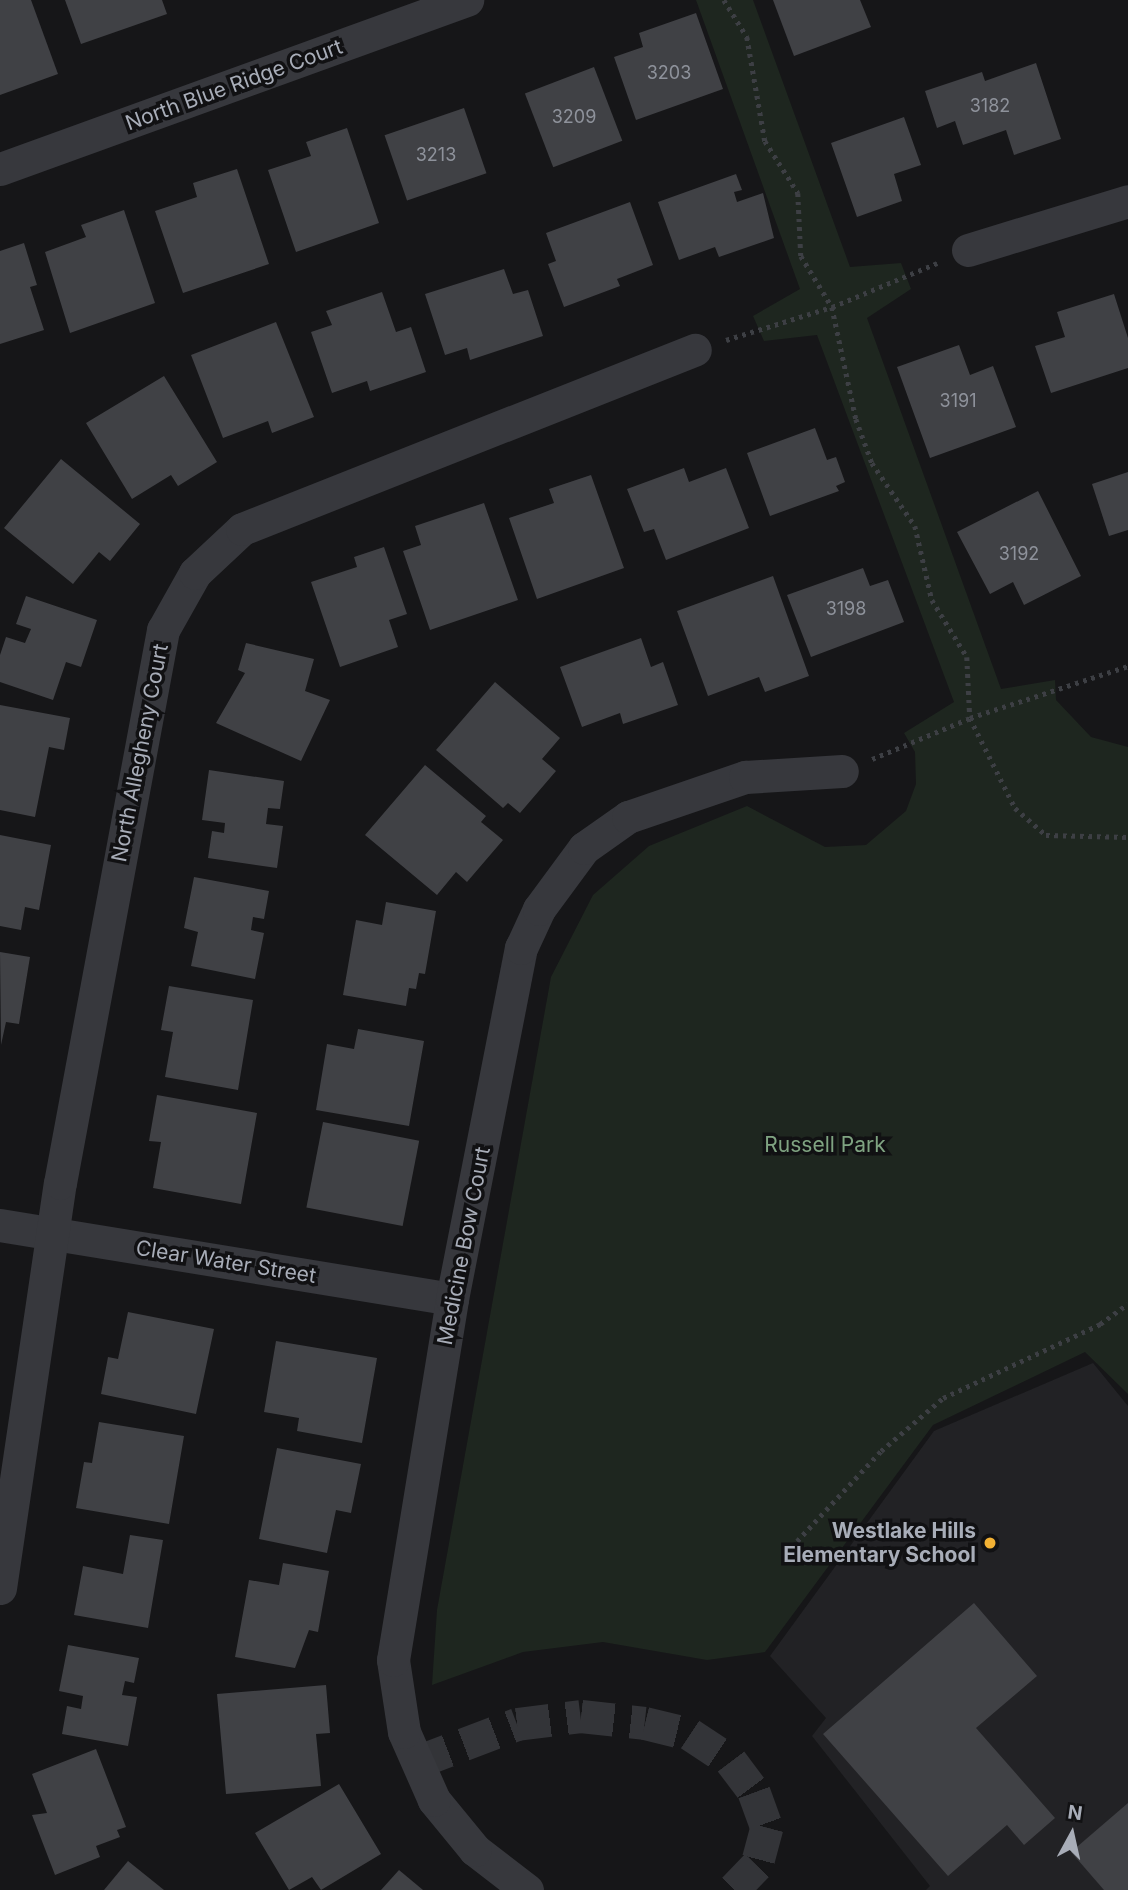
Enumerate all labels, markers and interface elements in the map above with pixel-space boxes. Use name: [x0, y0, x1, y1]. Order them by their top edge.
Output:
street label: North Blue Ridge Court: [122, 34, 346, 136]
house number: 3203: [647, 62, 691, 84]
house number: 3182: [970, 95, 1010, 117]
house number: 3209: [552, 106, 596, 128]
house number: 3213: [416, 144, 456, 166]
house number: 3191: [940, 390, 976, 412]
house number: 3192: [999, 543, 1039, 565]
house number: 3198: [826, 598, 866, 620]
street label: North Allegheny Court: [106, 642, 174, 864]
park label: Russell Park: [764, 1132, 886, 1158]
street label: Medicine Bow Court: [432, 1145, 496, 1347]
street label: Clear Water Street: [134, 1235, 318, 1289]
place label: Westlake Hills Elementary School: [783, 1518, 976, 1568]
marker: Westlake Hills Elementary School: [982, 1535, 998, 1551]
north arrow: [1037, 1799, 1107, 1869]
text: N: [1066, 1800, 1084, 1825]

